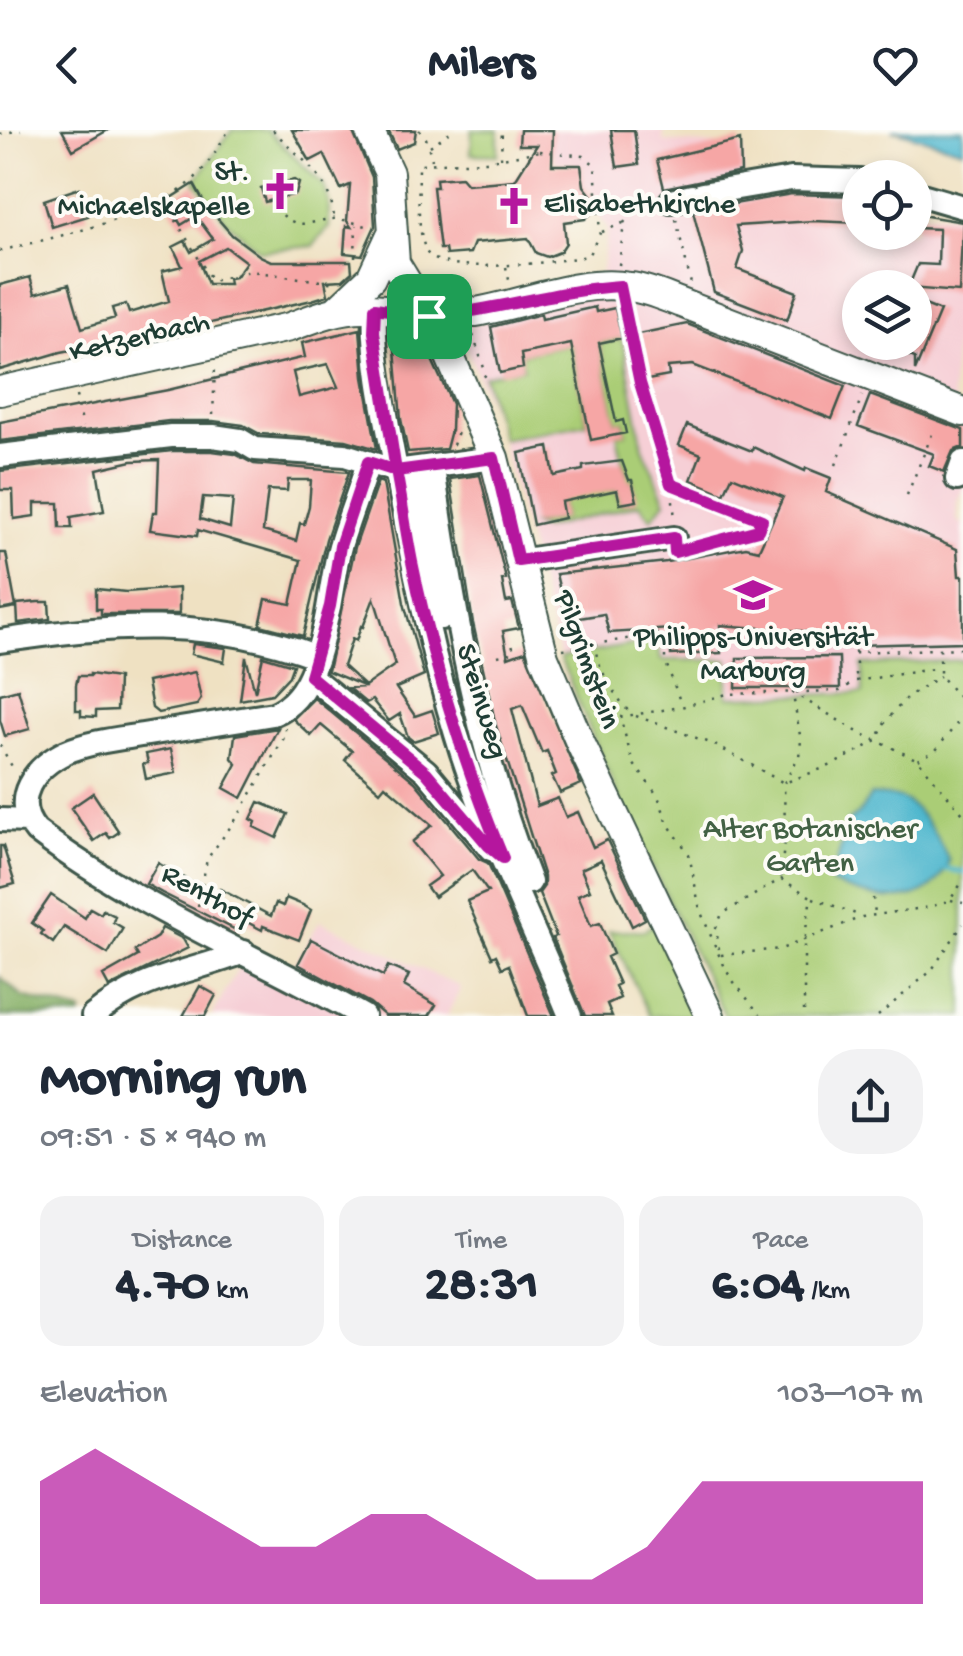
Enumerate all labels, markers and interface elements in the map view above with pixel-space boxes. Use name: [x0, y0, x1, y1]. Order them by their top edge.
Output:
icon: back: [40, 38, 95, 93]
icon: heart: [868, 38, 923, 93]
text: Milers: [428, 39, 535, 92]
place label: St. Michaelskapelle: [58, 157, 251, 226]
map controls: [842, 160, 932, 360]
button: locate: [842, 160, 932, 250]
church icon: St. Michaelskapelle: [259, 170, 301, 212]
church icon: Elisabethkirche: [493, 185, 535, 227]
place label: Elisabethkirche: [544, 189, 736, 224]
button: layers: [842, 270, 932, 360]
pin: [387, 274, 472, 359]
icon: arrive: [402, 289, 457, 344]
street label: Ketzerbach: [67, 306, 213, 372]
school or university icon: Philipps-Universität Marburg: [732, 574, 774, 616]
street label: Pilgrimstein: [543, 585, 626, 734]
place label: Philipps-Universität Marburg: [633, 622, 875, 691]
street label: Steinweg: [446, 640, 514, 764]
park label: Alter Botanischer Garten: [703, 814, 919, 883]
street label: Renthof: [154, 858, 260, 938]
button: share: [818, 1049, 923, 1154]
text: Morning run: [40, 1050, 306, 1114]
text: 09:51 · 5 × 940 m: [40, 1120, 266, 1158]
text: Distance: [133, 1225, 232, 1258]
text: Time: [456, 1225, 507, 1258]
text: Pace: [753, 1225, 808, 1258]
text: 4.70: [116, 1258, 210, 1317]
text: 28:31: [425, 1258, 538, 1317]
text: 6:04: [711, 1258, 805, 1317]
text: km: [210, 1275, 249, 1308]
text: /km: [805, 1275, 850, 1308]
text: Elevation: [40, 1376, 167, 1414]
text: 103–107 m: [778, 1376, 923, 1414]

